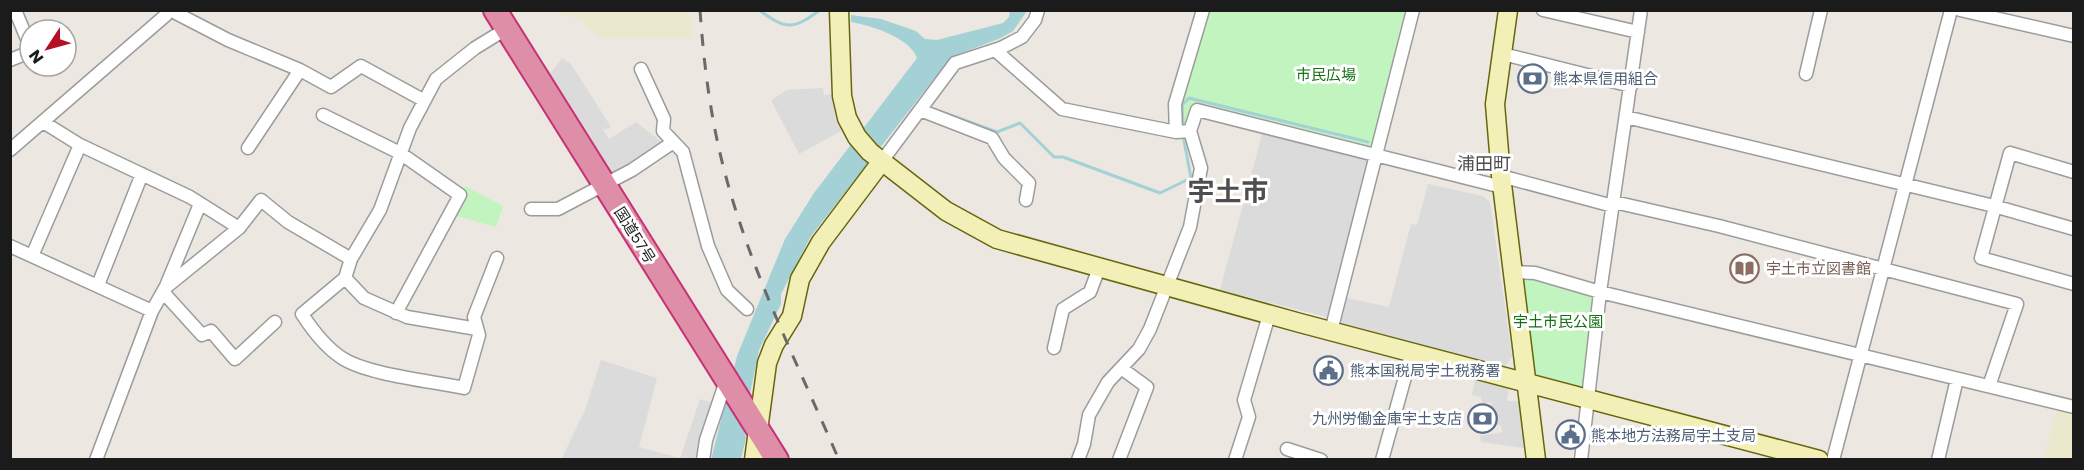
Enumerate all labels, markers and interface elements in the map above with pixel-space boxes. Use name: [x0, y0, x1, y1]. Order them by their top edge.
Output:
north arrow: [18, 18, 78, 78]
text: N: [23, 45, 49, 68]
bank icon: 熊本県信用組合: [1516, 62, 1548, 94]
park label: 市民広場: [1296, 64, 1356, 85]
place label: 熊本県信用組合: [1553, 68, 1658, 89]
district label: 浦田町: [1457, 151, 1511, 176]
district label: 宇土市: [1188, 173, 1269, 210]
street label: 国道57号: [610, 203, 660, 267]
library icon: 宇土市立図書館: [1729, 252, 1761, 284]
place label: 宇土市立図書館: [1766, 258, 1871, 279]
park label: 宇土市民公園: [1513, 311, 1603, 332]
public building icon: 熊本国税局宇土税務署: [1313, 354, 1345, 386]
place label: 熊本国税局宇土税務署: [1350, 360, 1500, 381]
bank icon: 九州労働金庫宇土支店: [1467, 402, 1499, 434]
place label: 九州労働金庫宇土支店: [1312, 408, 1462, 429]
public building icon: 熊本地方法務局宇土支局: [1554, 419, 1586, 451]
place label: 熊本地方法務局宇土支局: [1591, 425, 1756, 446]

